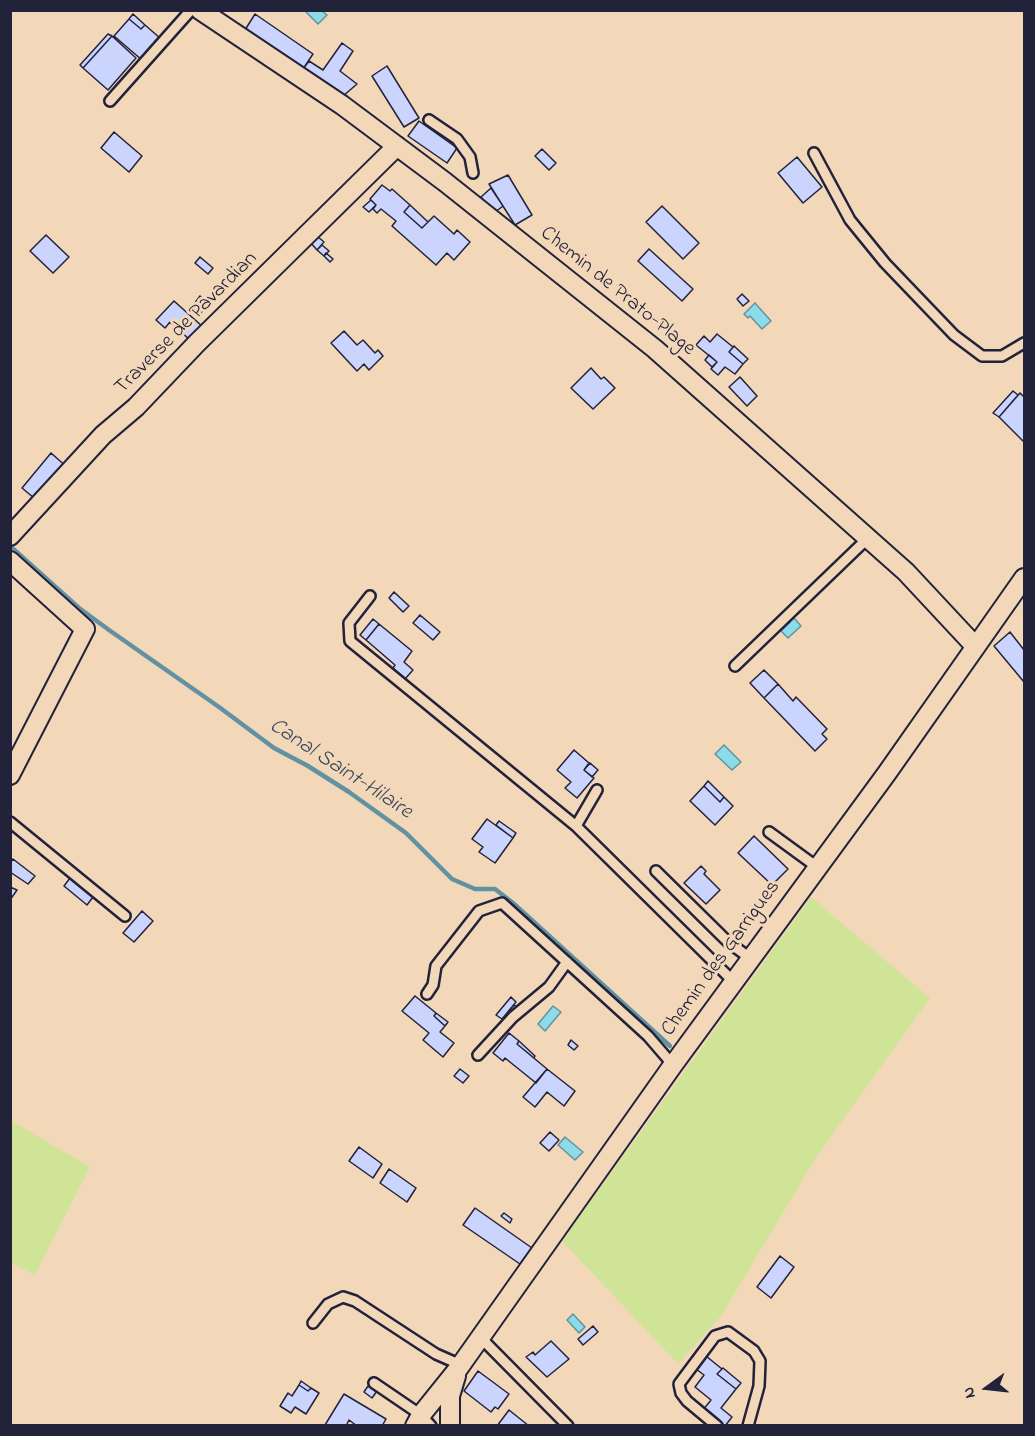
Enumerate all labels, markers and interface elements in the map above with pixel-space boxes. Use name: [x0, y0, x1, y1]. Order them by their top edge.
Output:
street label: Chemin de Prato-Plage: [534, 222, 700, 362]
street label: Traverse de Pavardian: [110, 247, 264, 401]
water label: Canal Saint-Hilaire: [264, 714, 416, 826]
street label: Chemin des Garrigues: [657, 876, 787, 1042]
north arrow: [957, 1358, 1017, 1418]
text: N: [957, 1384, 983, 1401]

